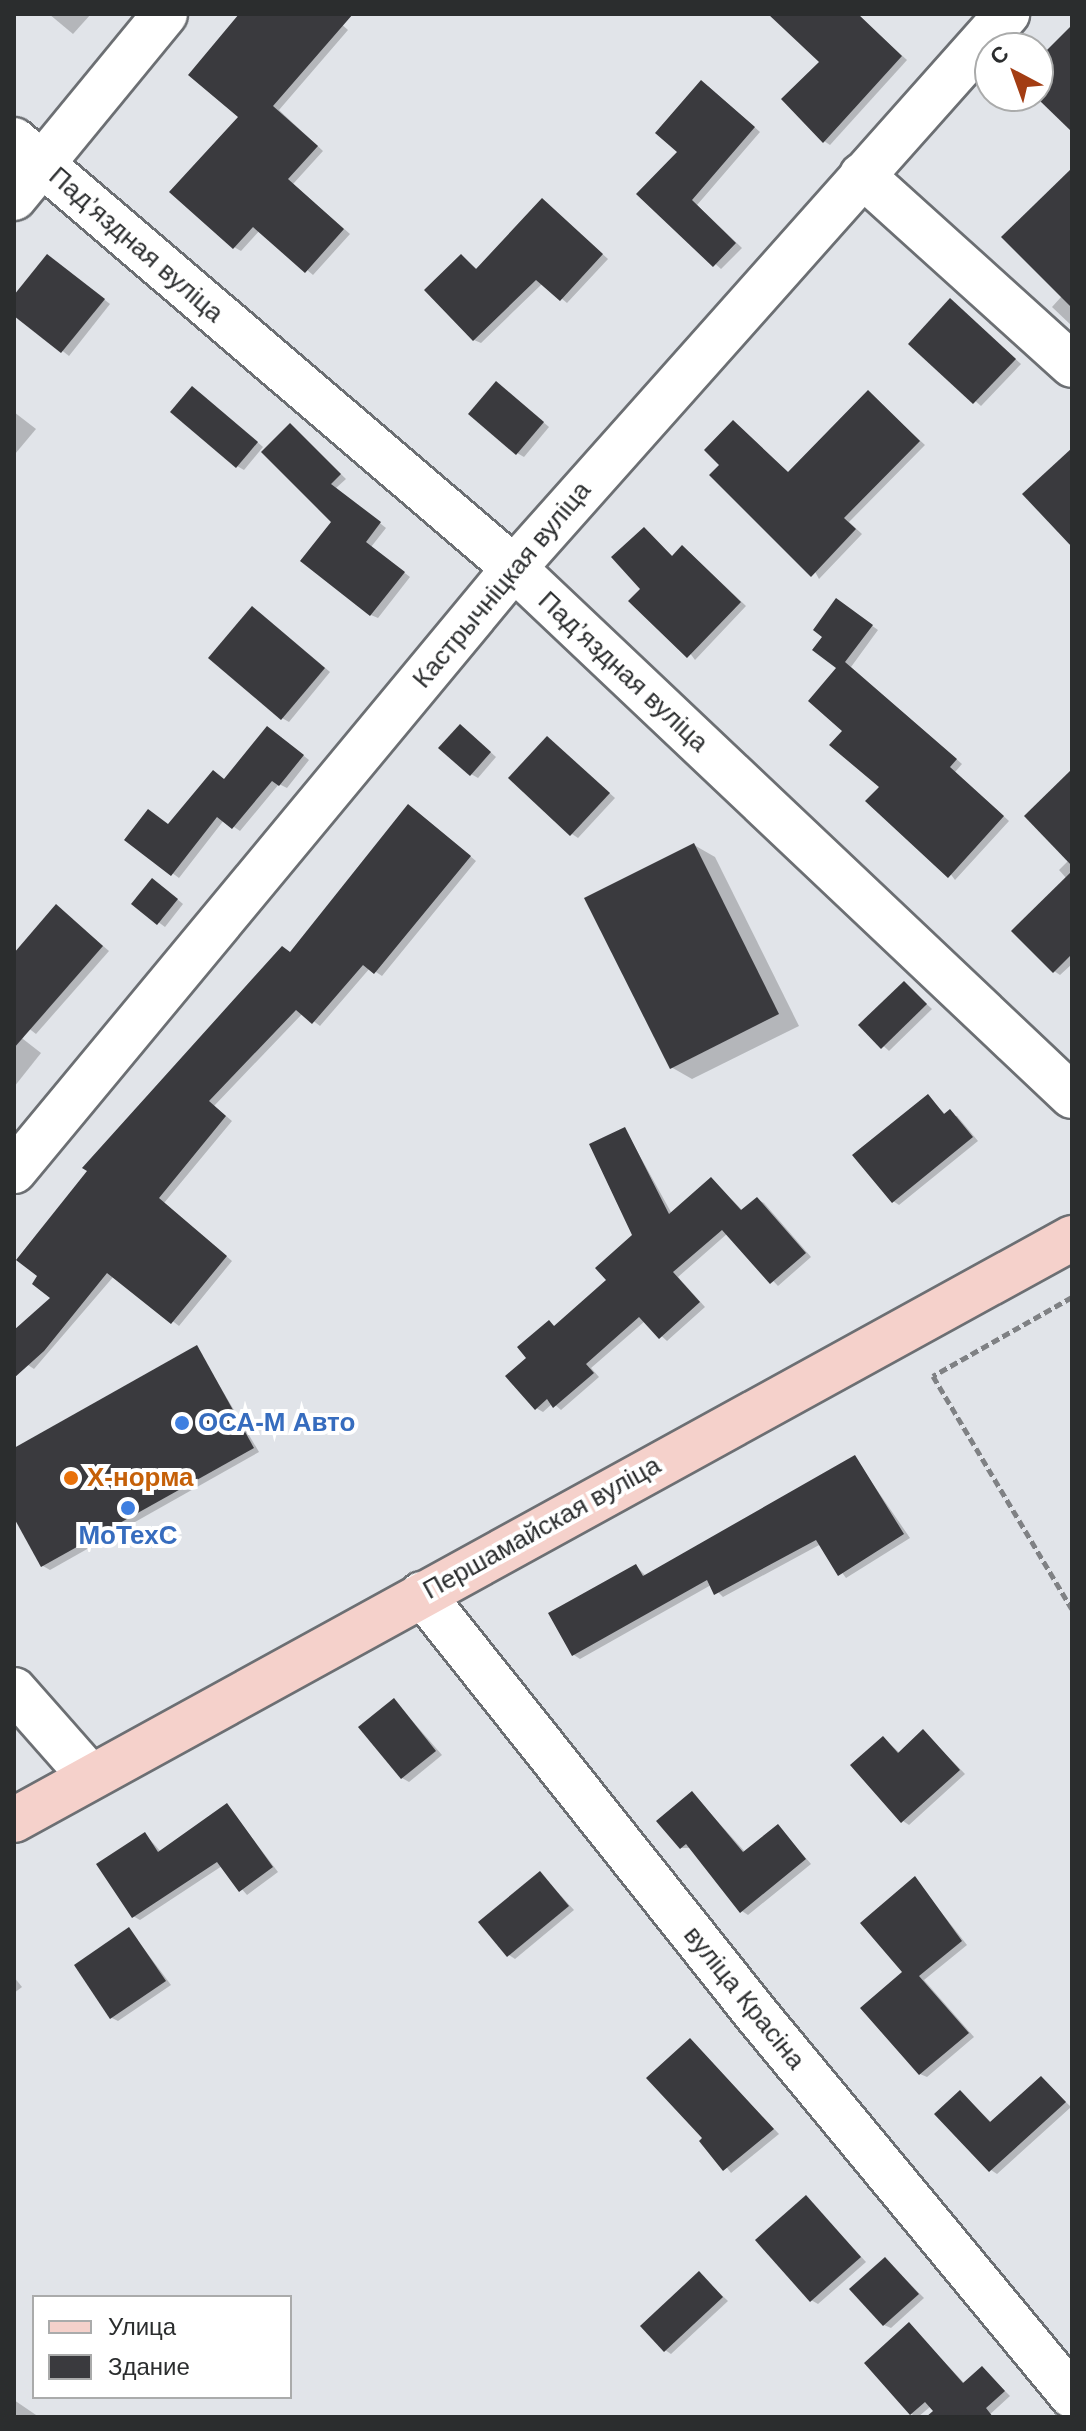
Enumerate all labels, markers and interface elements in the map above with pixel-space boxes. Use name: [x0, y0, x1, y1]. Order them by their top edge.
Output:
north arrow: [974, 32, 1054, 112]
text: С: [985, 40, 1013, 70]
street label: Падʼяздная вуліца: [42, 161, 230, 329]
street label: Кастрычніцкая вуліца: [407, 475, 597, 695]
street label: Падʼяздная вуліца: [532, 585, 714, 759]
place label: ОСА-М Авто: [198, 1407, 355, 1439]
marker: ОСА-М Авто: [173, 1414, 191, 1432]
street label: Першамайская вуліца: [418, 1450, 666, 1606]
place label: Х-норма: [87, 1462, 193, 1494]
marker: Х-норма: [62, 1469, 80, 1487]
marker: MoTexC: [119, 1499, 137, 1517]
place label: MoTexC: [78, 1520, 178, 1552]
street label: вуліца Красіна: [677, 1920, 811, 2076]
legend: [32, 2295, 292, 2399]
text: Улица: [108, 2313, 176, 2340]
text: Здание: [108, 2353, 190, 2380]

